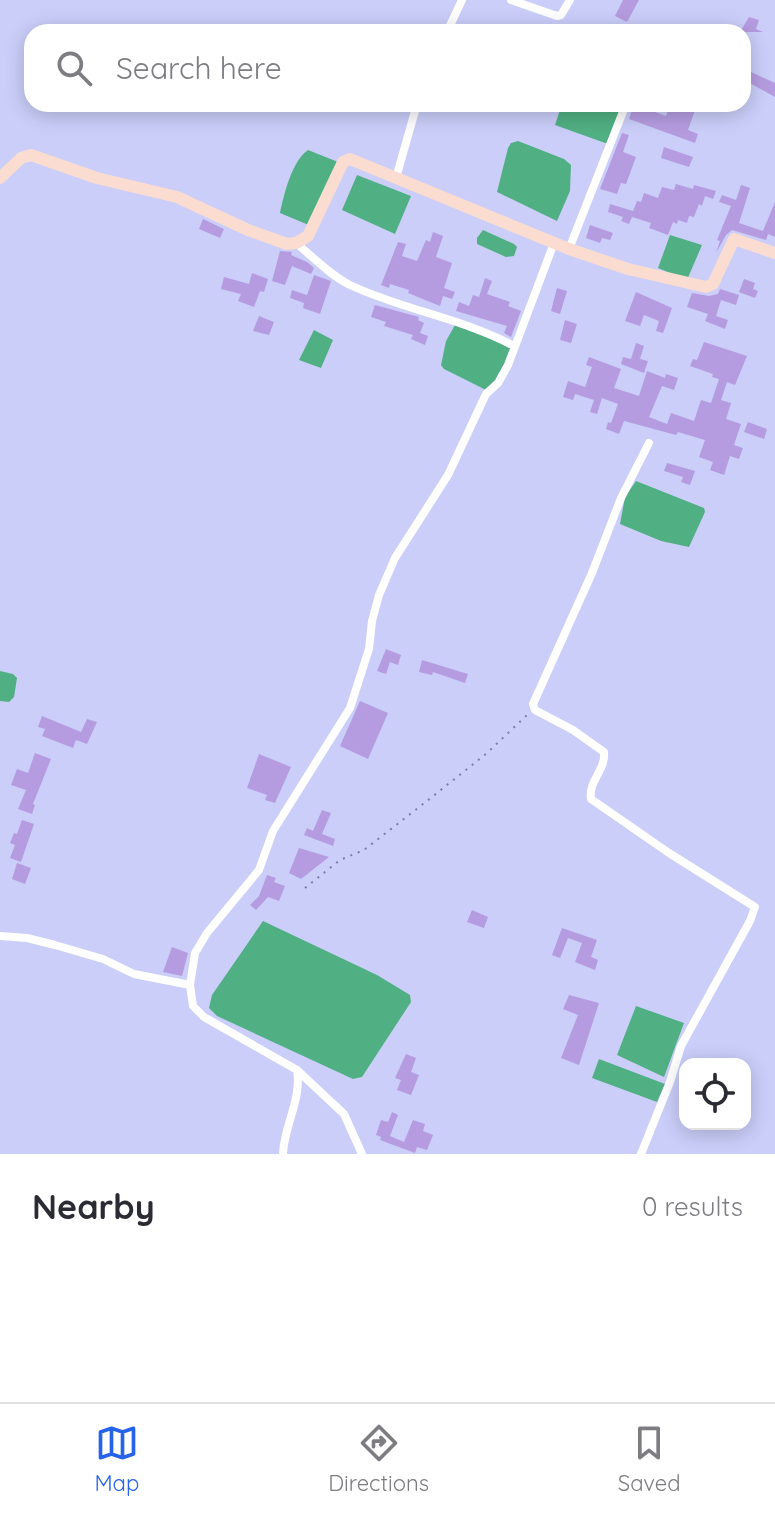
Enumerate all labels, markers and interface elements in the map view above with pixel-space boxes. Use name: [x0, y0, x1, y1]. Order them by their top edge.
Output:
search box: [24, 24, 751, 112]
icon: search: [52, 46, 96, 90]
text: Search here: [116, 49, 282, 87]
map controls: [679, 1058, 751, 1130]
button: locate: [679, 1058, 751, 1130]
text: Nearby: [32, 1185, 155, 1228]
text: 0 results: [642, 1190, 743, 1223]
tab: Map: [94, 1421, 139, 1497]
tab: Directions: [328, 1421, 429, 1497]
tab: Saved: [618, 1421, 681, 1497]

